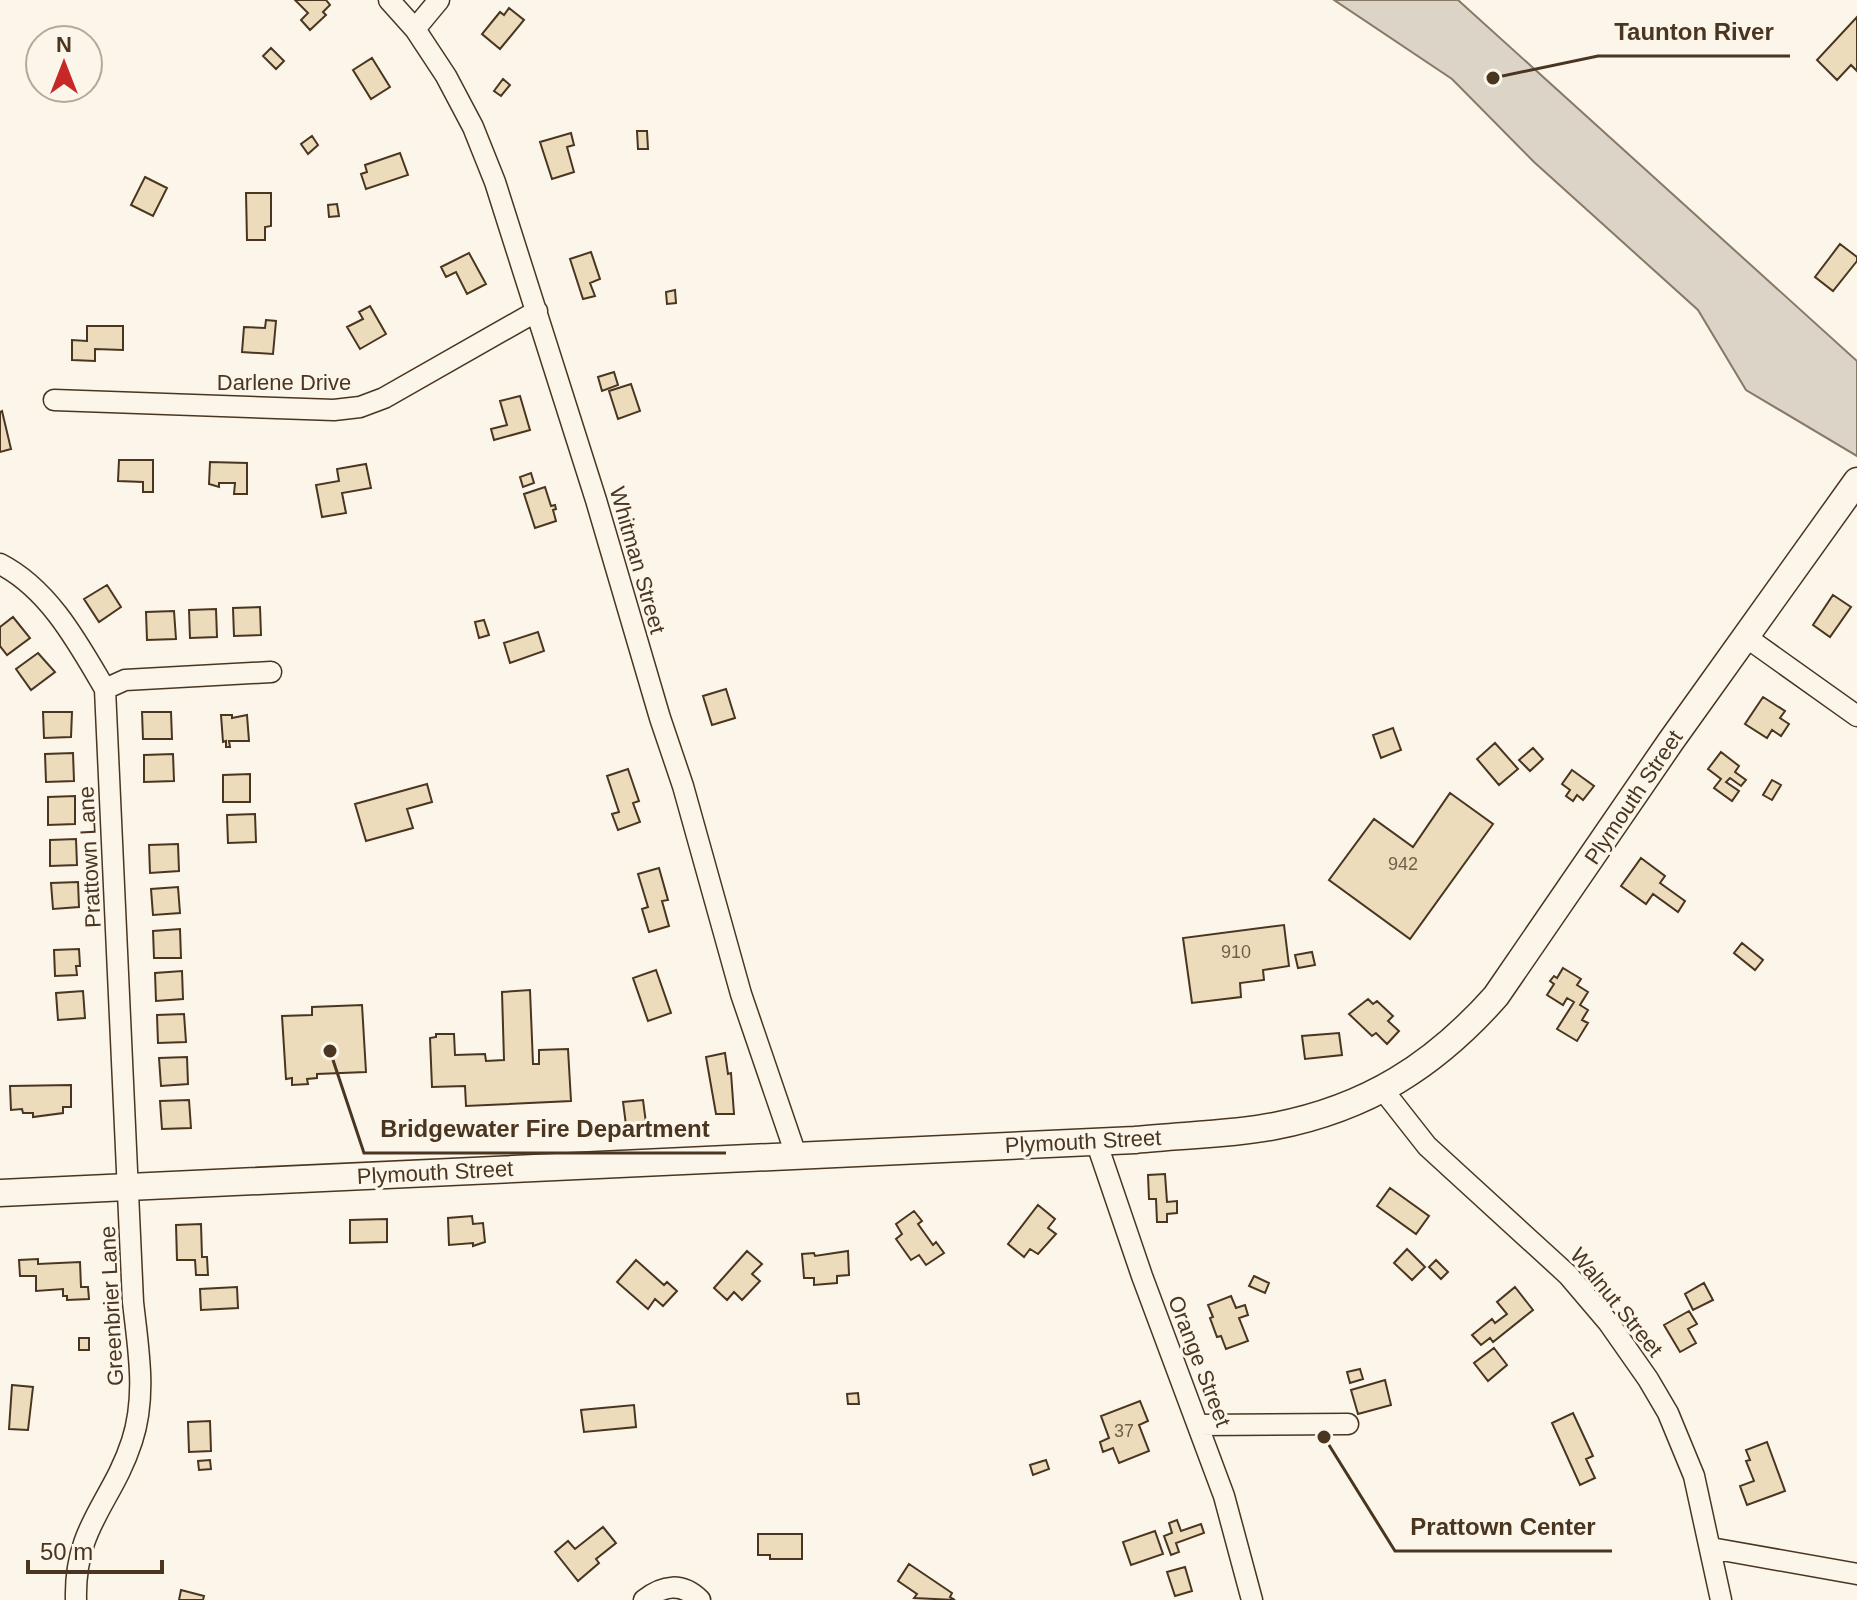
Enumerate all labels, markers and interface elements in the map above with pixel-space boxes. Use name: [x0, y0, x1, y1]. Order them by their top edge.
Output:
callout: Taunton River: [1598, 8, 1790, 56]
text: Taunton River: [1614, 18, 1774, 45]
north arrow: [24, 24, 104, 104]
text: N: [56, 32, 72, 57]
street label: Darlene Drive: [217, 370, 351, 395]
street label: Whitman Street: [605, 484, 670, 636]
street label: Plymouth Street: [1579, 725, 1688, 869]
street label: Prattown Lane: [73, 785, 106, 928]
house number: 942: [1388, 854, 1418, 874]
house number: 910: [1221, 942, 1251, 962]
callout: Bridgewater Fire Department: [364, 1105, 726, 1153]
text: Bridgewater Fire Department: [380, 1115, 710, 1142]
street label: Plymouth Street: [1004, 1125, 1162, 1158]
street label: Plymouth Street: [356, 1156, 514, 1189]
street label: Greenbrier Lane: [95, 1225, 128, 1387]
street label: Walnut Street: [1565, 1243, 1668, 1362]
street label: Orange Street: [1163, 1292, 1236, 1430]
house number: 37: [1114, 1421, 1134, 1441]
callout: Prattown Center: [1395, 1503, 1612, 1551]
text: Prattown Center: [1410, 1513, 1596, 1540]
scale bar: [28, 1524, 162, 1574]
text: 50 m: [40, 1538, 93, 1565]

